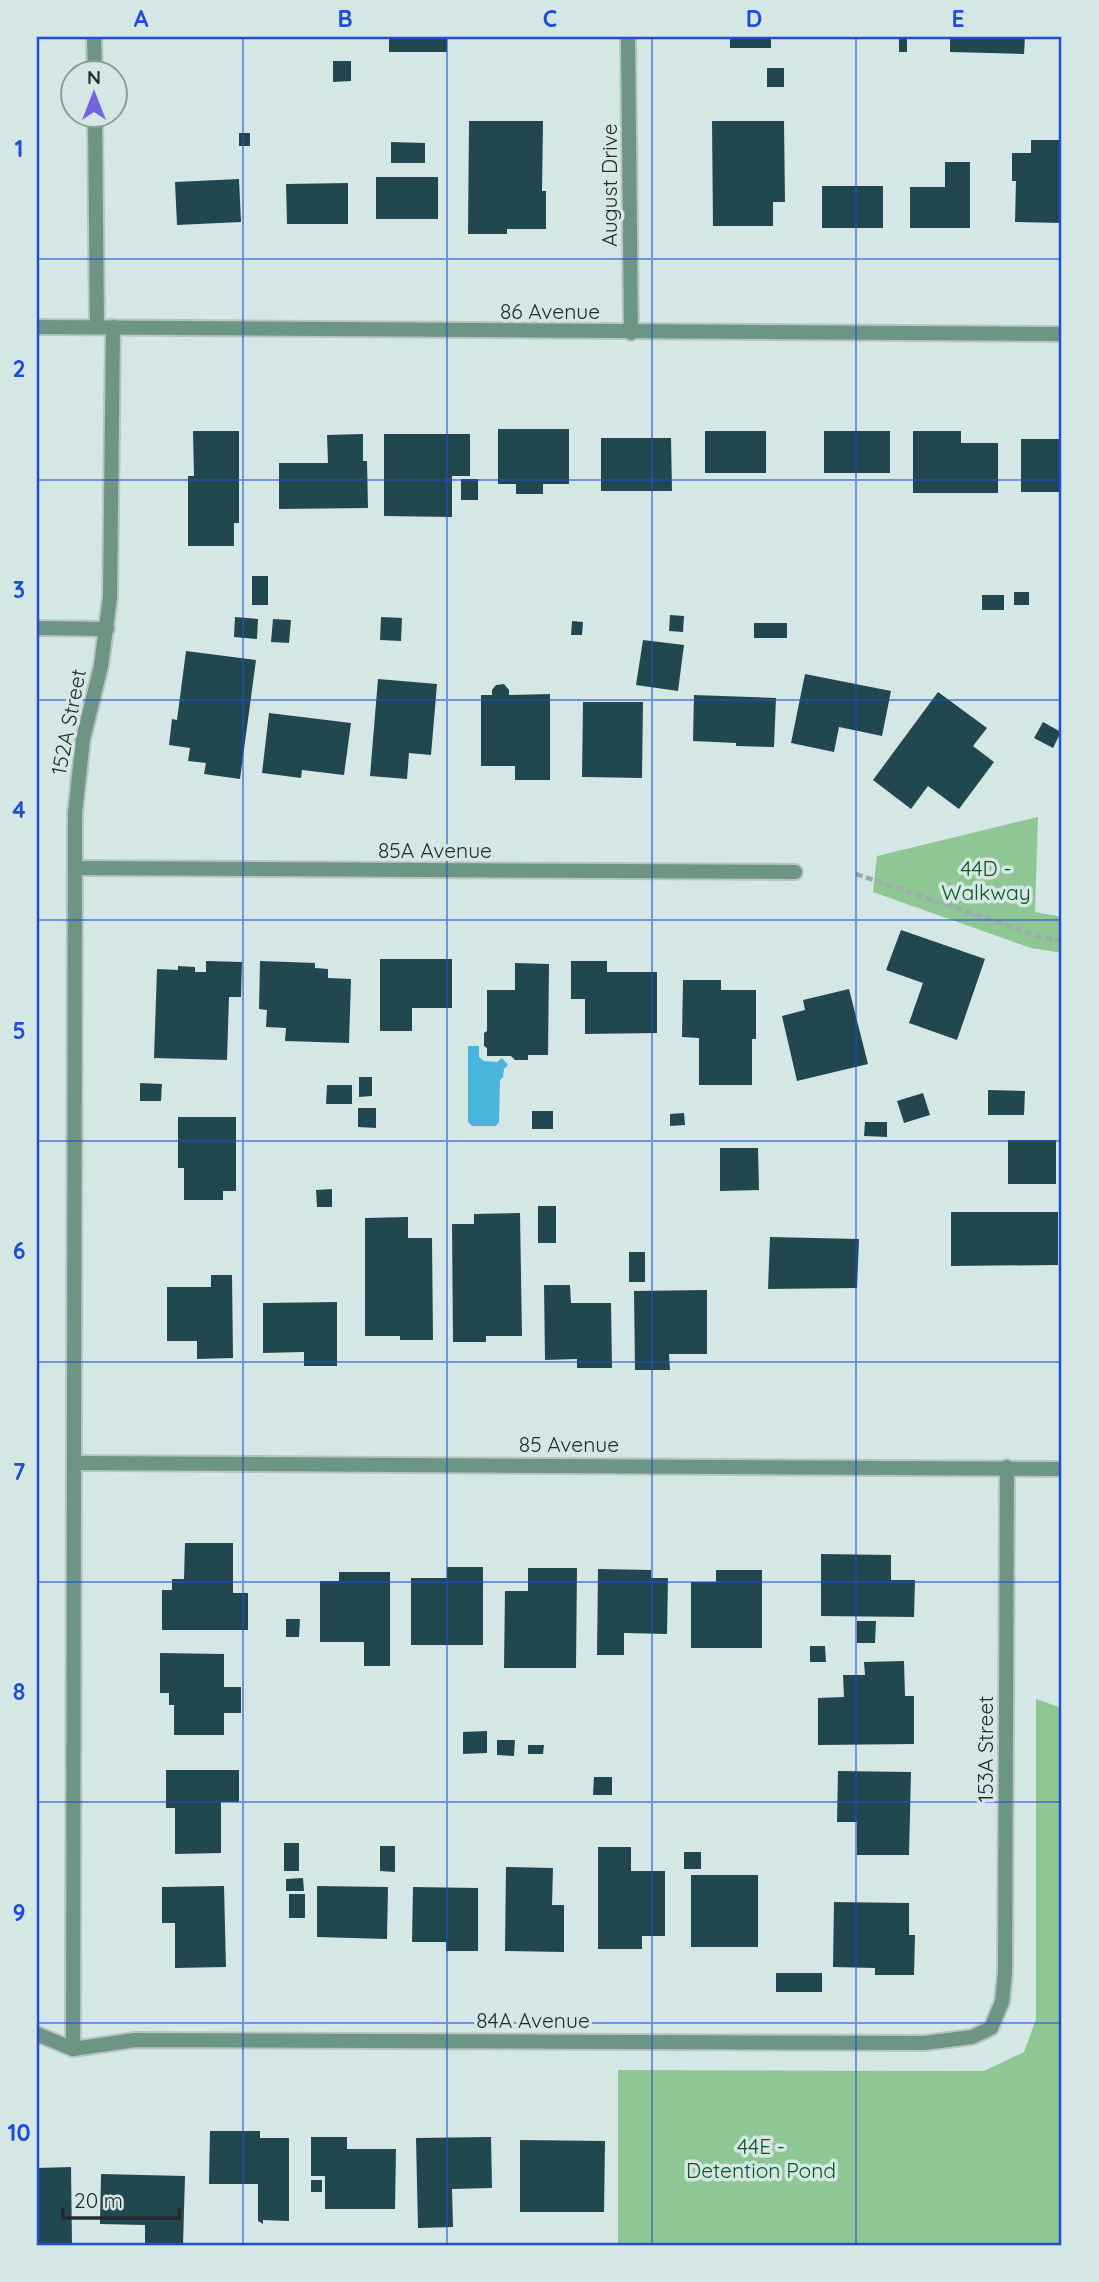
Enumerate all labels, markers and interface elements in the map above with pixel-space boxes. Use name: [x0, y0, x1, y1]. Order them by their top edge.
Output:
text: A: [134, 4, 149, 33]
text: B: [337, 4, 353, 33]
text: C: [543, 4, 557, 33]
text: D: [746, 4, 762, 33]
text: E: [951, 4, 965, 33]
north arrow: [60, 60, 130, 130]
text: N: [87, 65, 101, 89]
street label: August Drive: [596, 123, 622, 247]
text: 1: [15, 134, 23, 163]
street label: 86 Avenue: [500, 298, 600, 324]
text: 2: [12, 354, 26, 383]
text: 3: [13, 575, 25, 604]
street label: 152A Street: [45, 667, 91, 777]
text: 4: [12, 795, 26, 824]
street label: 85A Avenue: [378, 837, 492, 863]
park label: 44D - Walkway: [941, 855, 1031, 905]
text: 5: [12, 1016, 26, 1045]
text: 6: [13, 1236, 25, 1265]
street label: 85 Avenue: [519, 1431, 619, 1457]
text: 7: [13, 1457, 26, 1486]
text: 8: [13, 1677, 25, 1706]
street label: 153A Street: [972, 1696, 998, 1802]
text: 9: [12, 1898, 26, 1927]
street label: 84A Avenue: [476, 2007, 590, 2033]
text: 10: [7, 2118, 31, 2147]
park label: 44E - Detention Pond: [686, 2133, 836, 2183]
scale bar: [63, 2177, 178, 2221]
text: 20 m: [74, 2187, 123, 2213]

